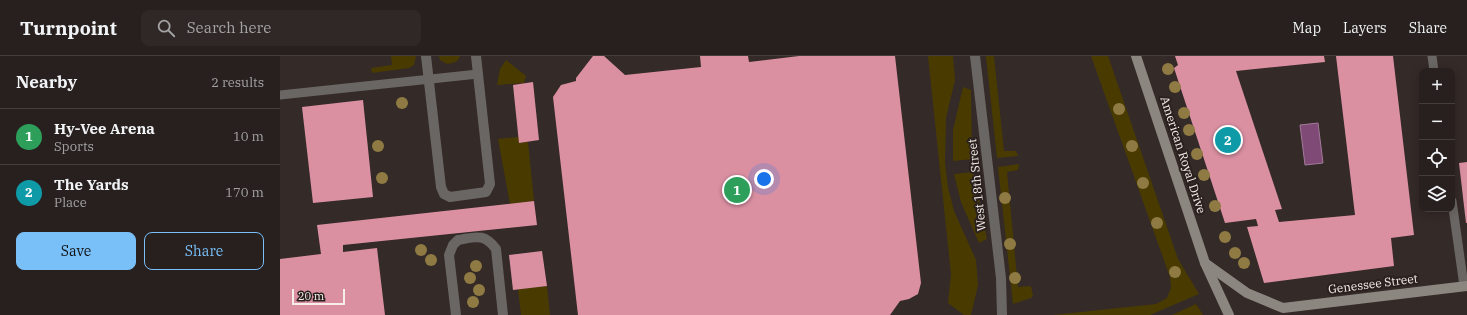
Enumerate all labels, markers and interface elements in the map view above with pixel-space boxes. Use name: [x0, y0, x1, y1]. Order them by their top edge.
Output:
search box: [141, 10, 421, 46]
text: Turnpoint: [20, 16, 117, 40]
icon: search: [155, 17, 177, 39]
text: Search here: [187, 18, 271, 37]
text: Map: [1293, 19, 1321, 37]
text: Layers: [1343, 19, 1387, 37]
text: Share: [1409, 19, 1447, 37]
map controls: [1419, 68, 1455, 212]
button: +: [1419, 68, 1455, 104]
text: Nearby: [16, 71, 77, 93]
text: 2 results: [211, 74, 264, 91]
street label: American Royal Drive: [1157, 94, 1210, 215]
button: −: [1419, 104, 1455, 140]
text: Hy-Vee Arena: [54, 119, 155, 138]
pin: 2: [1215, 125, 1241, 155]
text: 1: [25, 128, 33, 145]
text: 10 m: [233, 128, 264, 145]
text: Sports: [54, 138, 94, 155]
street label: West 18th Street: [964, 138, 989, 232]
button: locate: [1419, 140, 1455, 176]
your location: [754, 169, 774, 189]
text: The Yards: [54, 175, 129, 194]
pin: 1: [724, 175, 750, 205]
button: layers: [1419, 176, 1455, 212]
text: 2: [25, 184, 33, 201]
text: 170 m: [225, 184, 264, 201]
text: Place: [54, 194, 87, 211]
button: Save: [16, 232, 136, 270]
button: Share: [144, 232, 264, 270]
street label: Genessee Street: [1327, 271, 1419, 296]
scale bar: [292, 287, 345, 306]
text: 20 m: [298, 289, 324, 303]

